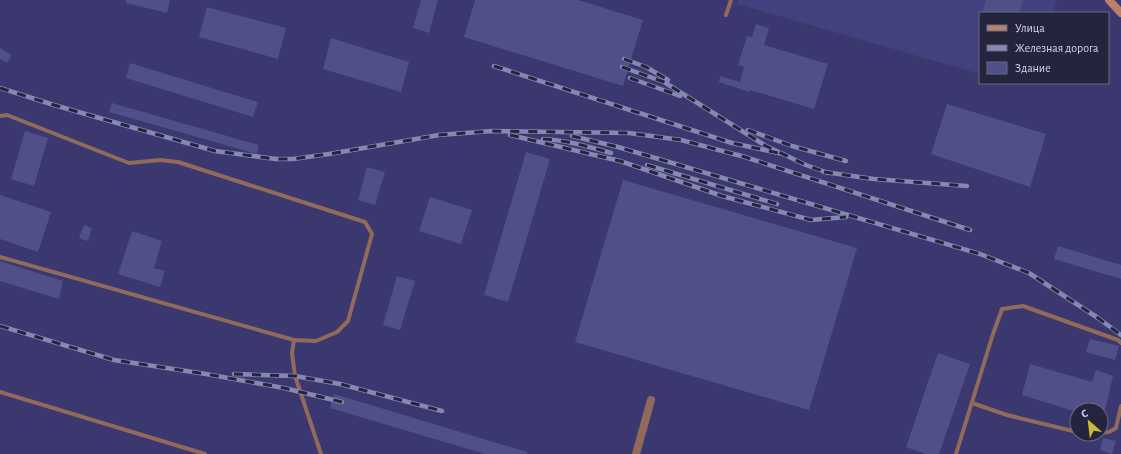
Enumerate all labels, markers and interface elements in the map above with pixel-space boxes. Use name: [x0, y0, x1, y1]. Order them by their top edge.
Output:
legend: [979, 12, 1109, 84]
text: Улица: [1015, 22, 1045, 34]
text: Железная дорога: [1015, 42, 1099, 54]
text: Здание: [1015, 62, 1051, 74]
north arrow: [1069, 402, 1109, 442]
text: С: [1079, 407, 1090, 420]

